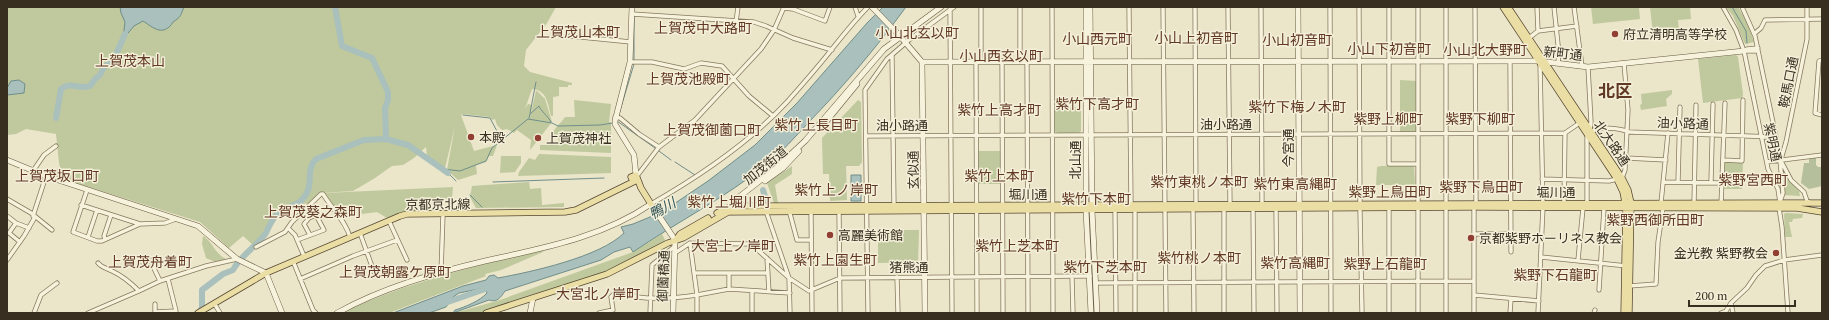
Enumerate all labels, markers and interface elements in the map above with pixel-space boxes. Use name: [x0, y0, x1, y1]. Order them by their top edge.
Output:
district label: 上賀茂中大路町: [654, 18, 752, 37]
district label: 上賀茂山本町: [536, 22, 620, 41]
district label: 小山北玄以町: [875, 23, 959, 42]
place label: 府立清明高等学校: [1623, 25, 1727, 43]
district label: 小山上初音町: [1154, 28, 1238, 47]
district label: 小山西元町: [1062, 29, 1132, 48]
marker: 府立清明高等学校: [1610, 29, 1620, 39]
district label: 小山初音町: [1262, 30, 1332, 49]
district label: 小山下初音町: [1347, 39, 1431, 58]
district label: 小山北大野町: [1443, 40, 1527, 59]
street label: 新町通: [1543, 42, 1583, 64]
district label: 小山西玄以町: [959, 46, 1043, 65]
district label: 上賀茂本山: [95, 51, 165, 70]
street label: 鞍馬口通: [1774, 55, 1802, 109]
district label: 上賀茂池殿町: [646, 69, 730, 88]
district label: 北区: [1598, 79, 1632, 102]
district label: 紫竹下高才町: [1055, 94, 1139, 113]
district label: 紫竹下梅ノ木町: [1248, 97, 1346, 116]
district label: 紫竹上高才町: [957, 100, 1041, 119]
district label: 紫野上柳町: [1353, 109, 1423, 128]
district label: 紫野下柳町: [1445, 109, 1515, 128]
street label: 油小路通: [1657, 113, 1709, 133]
district label: 紫竹上長目町: [774, 115, 858, 134]
street label: 油小路通: [1200, 115, 1252, 133]
street label: 油小路通: [876, 116, 928, 134]
street label: 北大路通: [1590, 117, 1634, 169]
district label: 上賀茂御薗口町: [663, 120, 761, 139]
street label: 紫明通: [1760, 121, 1786, 163]
place label: 本殿: [479, 128, 505, 146]
street label: 今宮通: [1279, 128, 1297, 168]
place label: 上賀茂神社: [546, 129, 611, 147]
marker: 本殿: [466, 132, 476, 142]
marker: 上賀茂神社: [533, 133, 543, 143]
street label: 北山通: [1066, 140, 1084, 180]
street label: 加茂街道: [739, 142, 791, 188]
street label: 玄似通: [904, 150, 922, 190]
district label: 上賀茂坂口町: [15, 166, 99, 185]
district label: 紫竹上本町: [964, 166, 1034, 185]
district label: 紫野宮西町: [1718, 170, 1788, 189]
district label: 紫竹東桃ノ本町: [1150, 172, 1248, 191]
district label: 紫竹東高縄町: [1253, 174, 1337, 193]
district label: 紫野下鳥田町: [1439, 177, 1523, 196]
district label: 紫竹上ノ岸町: [794, 180, 878, 199]
district label: 紫野上鳥田町: [1348, 182, 1432, 201]
street label: 堀川通: [1536, 183, 1576, 201]
street label: 堀川通: [1008, 185, 1048, 203]
district label: 紫竹下本町: [1061, 189, 1131, 208]
water label: 鴨川: [645, 192, 681, 223]
district label: 紫竹上堀川町: [687, 192, 771, 211]
street label: 京都京北線: [405, 194, 471, 214]
district label: 上賀茂葵之森町: [264, 202, 362, 221]
district label: 紫野西御所田町: [1606, 210, 1704, 229]
place label: 高麗美術館: [838, 226, 903, 244]
place label: 京都紫野ホーリネス教会: [1479, 229, 1622, 247]
marker: 高麗美術館: [825, 230, 835, 240]
marker: 京都紫野ホーリネス教会: [1466, 233, 1476, 243]
district label: 大宮上ノ岸町: [691, 236, 775, 255]
district label: 紫竹上芝本町: [975, 236, 1059, 255]
place label: 金光教 紫野教会: [1674, 244, 1768, 262]
district label: 紫竹桃ノ本町: [1157, 248, 1241, 267]
marker: 金光教 紫野教会: [1771, 248, 1781, 258]
street label: 御薗橋通: [653, 250, 673, 302]
district label: 紫竹上園生町: [793, 250, 877, 269]
district label: 上賀茂舟着町: [108, 252, 192, 271]
district label: 紫竹高縄町: [1260, 253, 1330, 272]
district label: 紫野上石龍町: [1343, 254, 1427, 273]
district label: 紫竹下芝本町: [1063, 257, 1147, 276]
street label: 猪熊通: [889, 258, 929, 276]
district label: 上賀茂朝露ケ原町: [339, 262, 451, 281]
district label: 紫野下石龍町: [1513, 265, 1597, 284]
scale bar: [1689, 282, 1795, 308]
district label: 大宮北ノ岸町: [556, 284, 640, 303]
text: 200 m: [1695, 288, 1728, 303]

